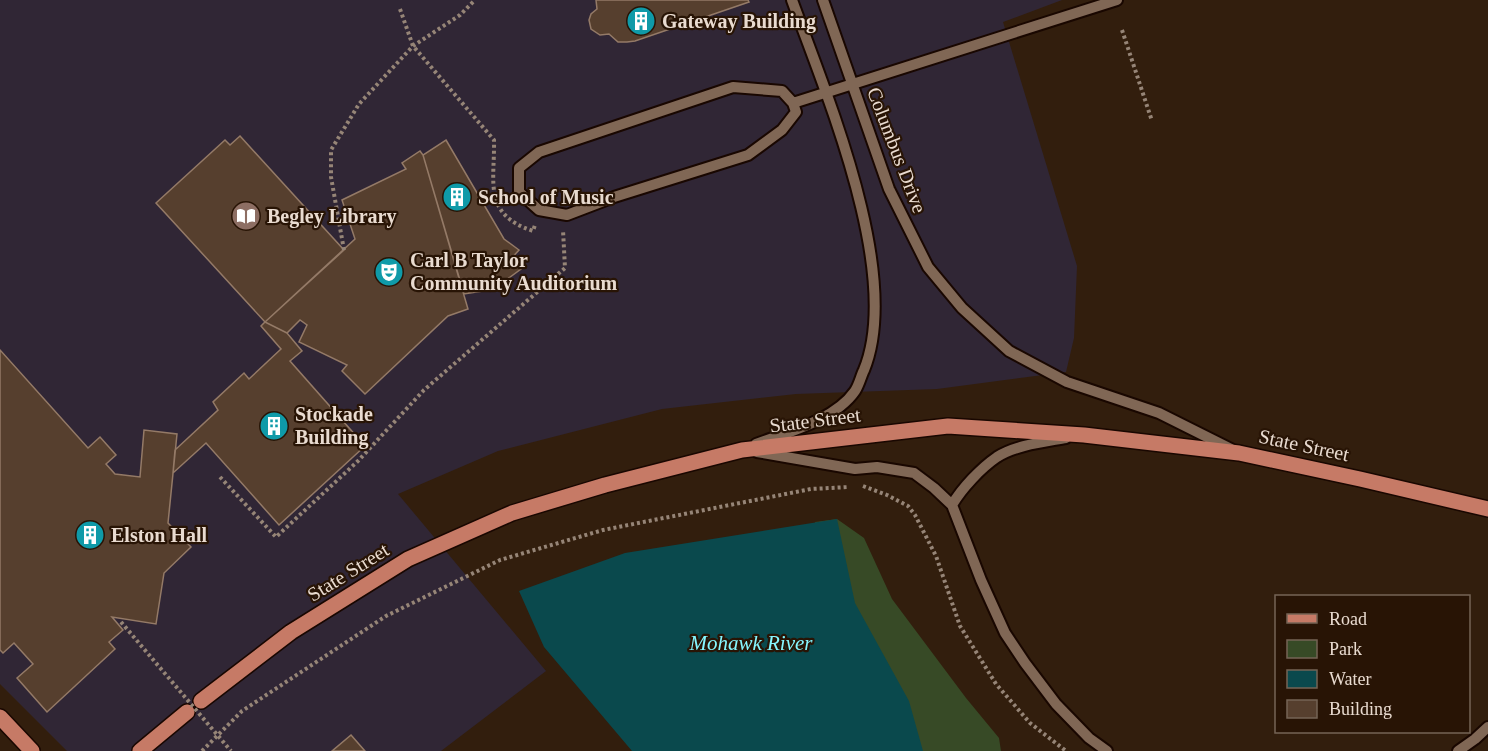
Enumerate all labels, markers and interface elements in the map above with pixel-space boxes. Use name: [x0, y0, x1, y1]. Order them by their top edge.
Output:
building icon: Gateway Building: [625, 5, 657, 37]
place label: Gateway Building: [662, 10, 816, 33]
street label: Columbus Drive: [863, 84, 931, 216]
building icon: School of Music: [441, 181, 473, 213]
place label: School of Music: [478, 186, 614, 208]
library icon: Begley Library: [230, 200, 262, 232]
place label: Begley Library: [267, 205, 396, 228]
place label: Carl B Taylor Community Auditorium: [410, 249, 618, 295]
theatre icon: Carl B Taylor Community Auditorium: [373, 256, 405, 288]
place label: Stockade Building: [295, 403, 373, 449]
street label: State Street: [768, 403, 862, 437]
building icon: Stockade Building: [258, 410, 290, 442]
street label: State Street: [1257, 425, 1352, 465]
building icon: Elston Hall: [74, 519, 106, 551]
place label: Elston Hall: [111, 524, 208, 546]
street label: State Street: [303, 538, 393, 606]
legend: [1275, 595, 1470, 733]
text: Road: [1329, 609, 1367, 629]
water label: Mohawk River: [688, 631, 813, 655]
text: Park: [1329, 639, 1362, 659]
text: Water: [1329, 669, 1372, 689]
text: Building: [1329, 699, 1392, 719]

